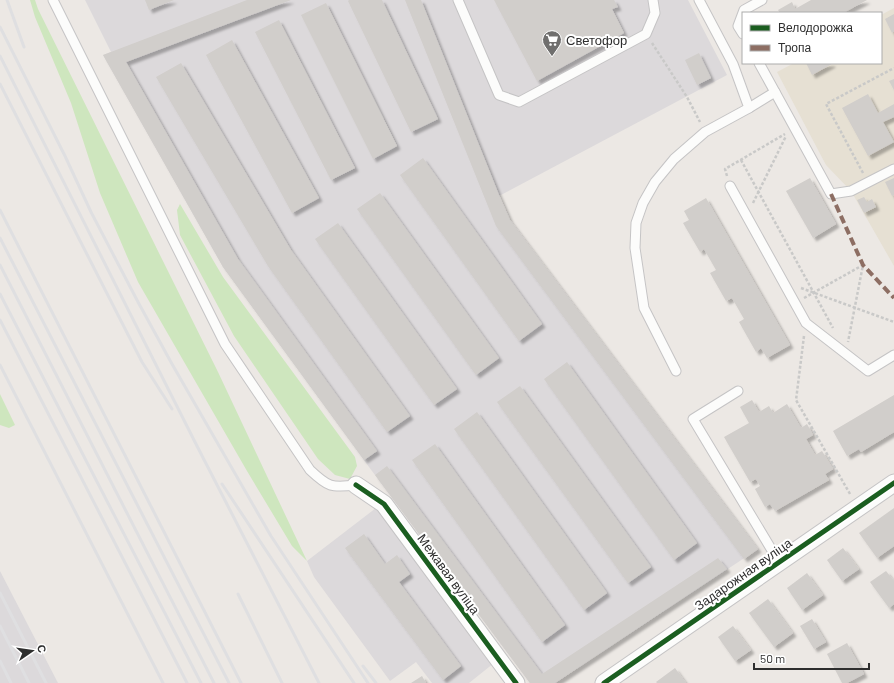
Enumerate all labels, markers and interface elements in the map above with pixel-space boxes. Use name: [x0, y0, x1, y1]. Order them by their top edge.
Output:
legend: [742, 12, 882, 64]
text: Велодорожка: [778, 20, 853, 35]
supermarket icon: Светофор: [541, 29, 563, 57]
place label: Светофор: [566, 32, 627, 48]
text: Тропа: [778, 40, 812, 55]
street label: Межавая вуліца: [414, 531, 484, 618]
street label: Задарожная вуліца: [691, 534, 795, 614]
north arrow: [12, 631, 52, 671]
text: С: [35, 643, 49, 654]
scale bar: [754, 645, 869, 671]
text: 50 m: [760, 651, 785, 665]

